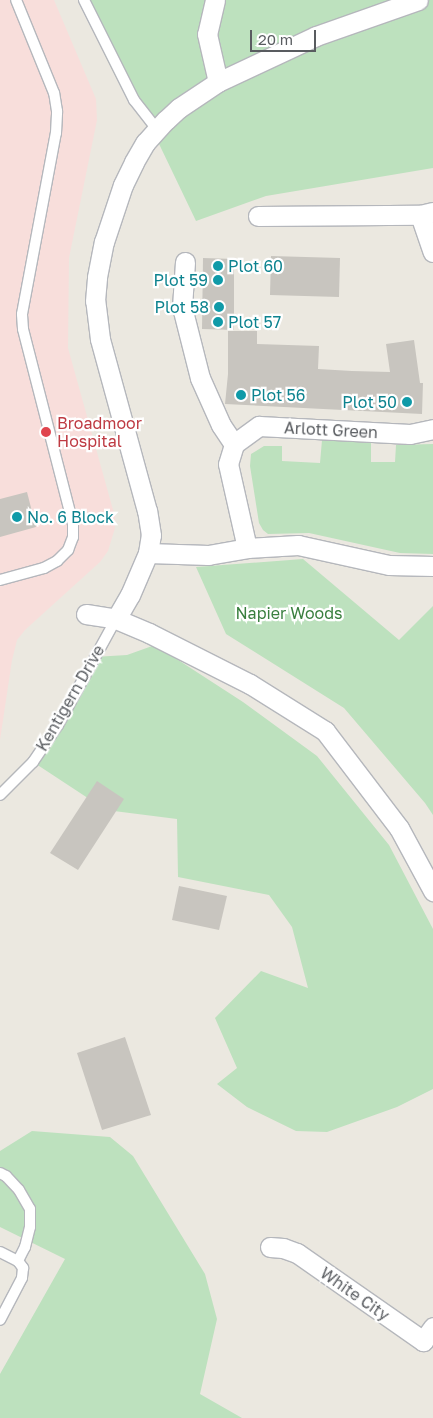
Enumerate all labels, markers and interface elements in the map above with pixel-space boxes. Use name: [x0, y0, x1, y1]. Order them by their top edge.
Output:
scale bar: [253, 20, 319, 52]
text: 20 m: [258, 30, 293, 48]
place label: Plot 60: [228, 256, 283, 276]
marker: Plot 60: [212, 260, 224, 272]
place label: Plot 59: [154, 270, 208, 290]
marker: Plot 59: [212, 274, 224, 286]
place label: Plot 58: [155, 297, 209, 317]
marker: Plot 58: [213, 301, 225, 313]
place label: Plot 57: [228, 312, 281, 332]
marker: Plot 57: [212, 316, 224, 328]
place label: Plot 56: [251, 385, 305, 405]
marker: Plot 56: [235, 389, 247, 401]
place label: Plot 50: [342, 392, 397, 412]
marker: Plot 50: [401, 396, 413, 408]
place label: Broadmoor Hospital: [57, 413, 142, 451]
street label: Arlott Green: [284, 418, 378, 442]
marker: Broadmoor Hospital: [39, 425, 53, 439]
place label: No. 6 Block: [27, 507, 114, 527]
marker: No. 6 Block: [11, 511, 23, 523]
park label: Napier Woods: [235, 603, 343, 623]
street label: Kentigern Drive: [32, 642, 108, 754]
street label: White City: [317, 1263, 393, 1325]

